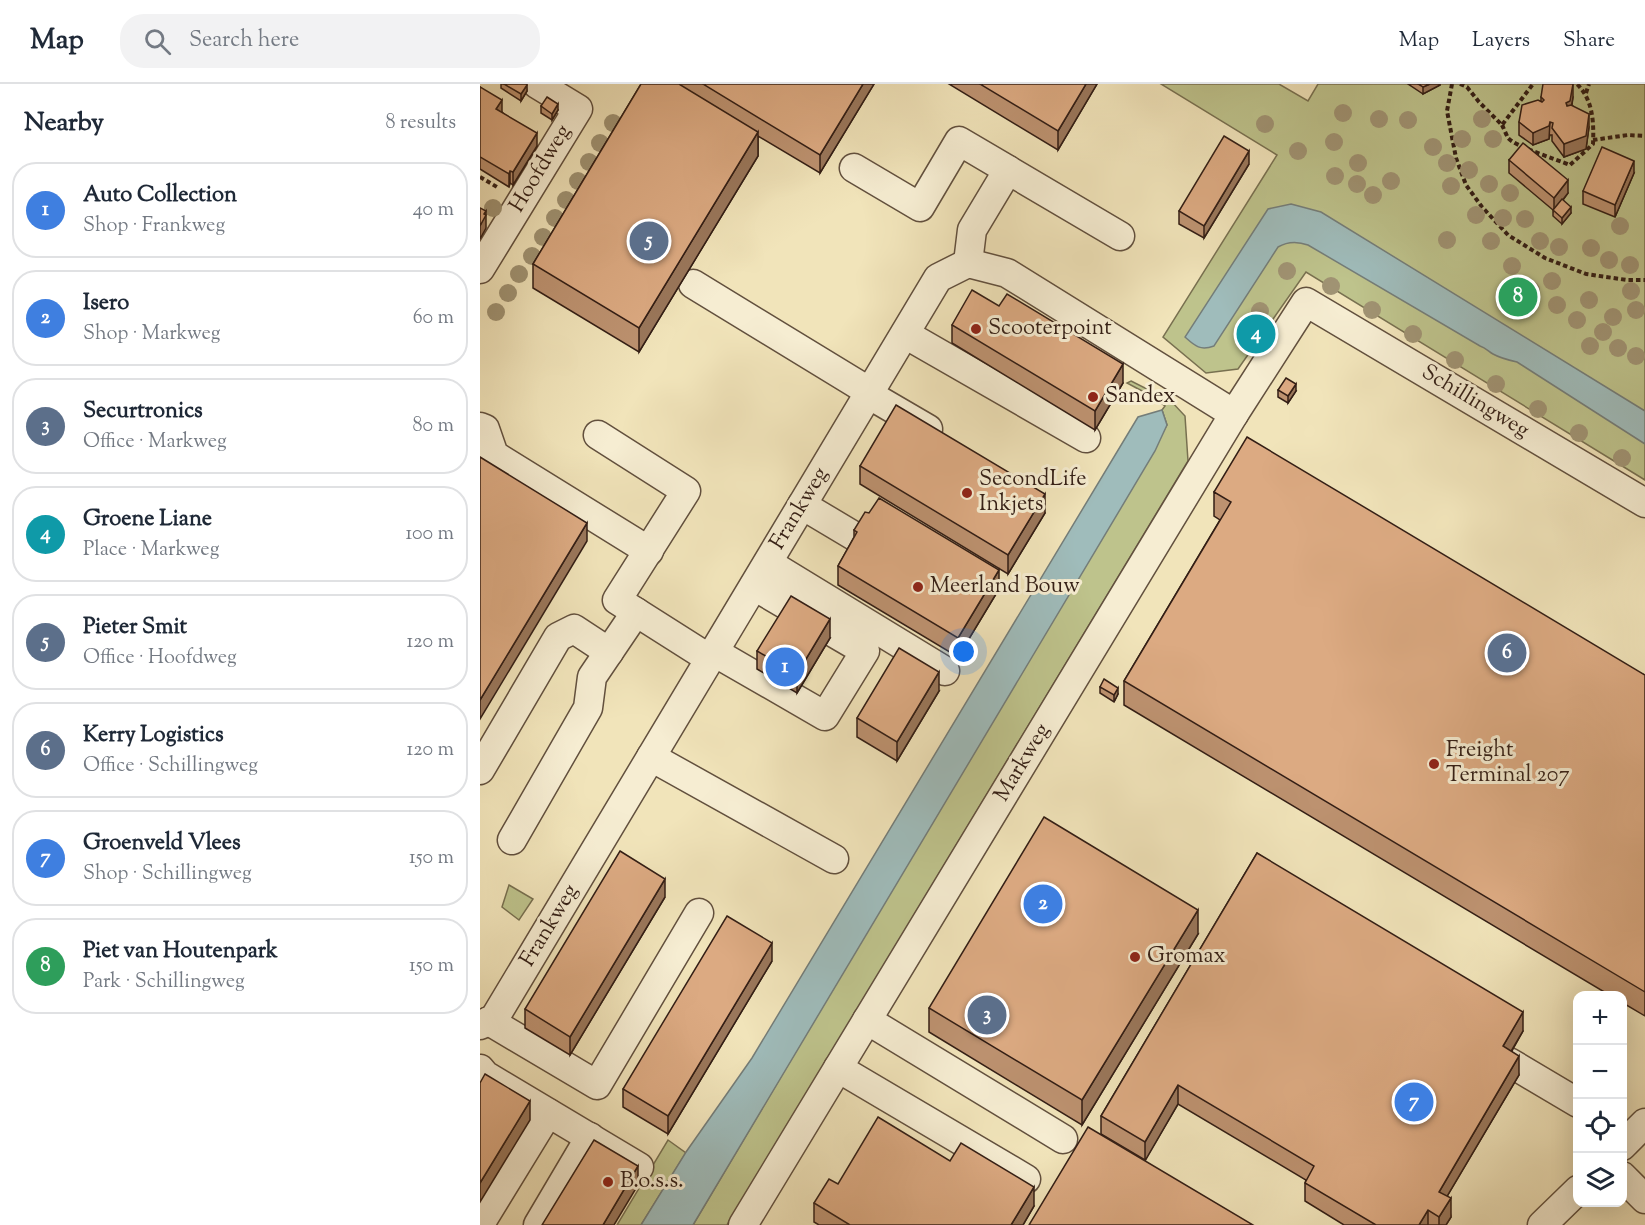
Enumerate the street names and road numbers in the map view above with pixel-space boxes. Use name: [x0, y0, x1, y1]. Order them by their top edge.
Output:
street label: Hoofdweg: [502, 119, 580, 219]
street label: Schillingweg: [1415, 357, 1535, 447]
street label: Frankweg: [763, 461, 837, 557]
street label: Markweg: [987, 717, 1059, 808]
street label: Frankweg: [513, 878, 587, 974]

